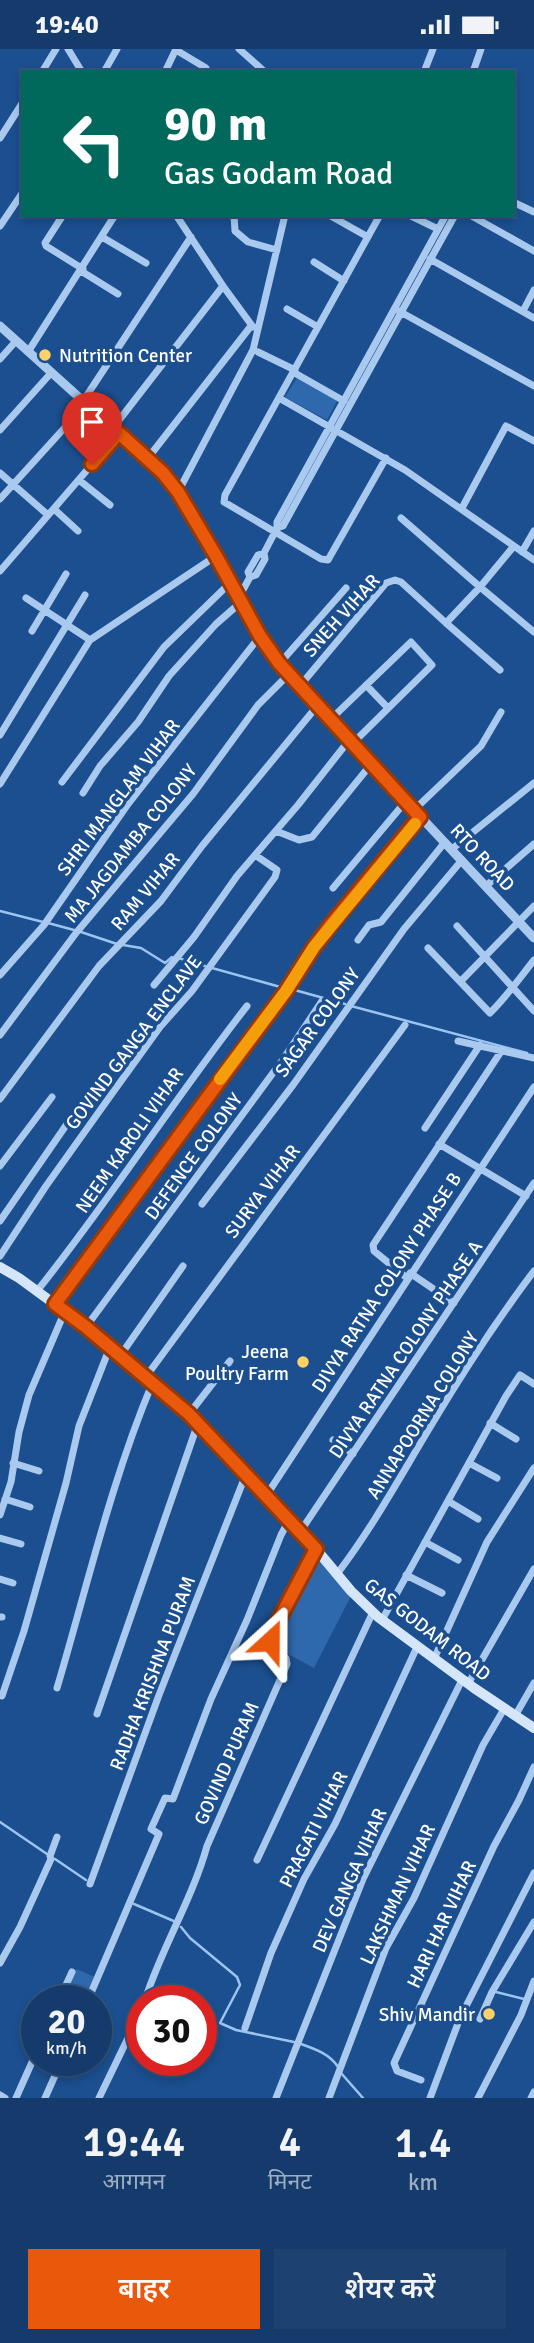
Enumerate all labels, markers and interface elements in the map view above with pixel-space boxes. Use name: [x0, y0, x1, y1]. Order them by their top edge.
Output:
text: 19:40: [35, 9, 99, 41]
text: 90 m: [164, 94, 267, 154]
icon: left: [49, 98, 140, 189]
text: Gas Godam Road: [164, 154, 393, 193]
place label: Nutrition Center: [59, 344, 192, 368]
marker: Nutrition Center: [37, 347, 53, 363]
pin: [62, 392, 122, 464]
icon: arrive: [73, 403, 111, 441]
street label: SNEH VIHAR: [298, 569, 385, 662]
street label: SHRI MANGLAM VIHAR: [52, 715, 186, 881]
street label: MA JAGDAMBA COLONY: [59, 759, 202, 928]
street label: RTO ROAD: [445, 819, 520, 897]
street label: RAM VIHAR: [106, 848, 185, 936]
street label: GOVIND GANGA ENCLAVE: [60, 951, 207, 1135]
street label: SAGAR COLONY: [270, 963, 366, 1082]
street label: NEEM KAROLI VIHAR: [71, 1063, 189, 1218]
street label: DEFENCE COLONY: [140, 1088, 248, 1225]
street label: SURYA VIHAR: [220, 1140, 306, 1243]
street label: DIVYA RATNA COLONY PHASE B: [307, 1168, 467, 1397]
street label: DIVYA RATNA COLONY PHASE A: [324, 1236, 488, 1463]
street label: ANNAPOORNA COLONY: [361, 1327, 484, 1504]
place label: Jeena Poultry Farm: [185, 1340, 289, 1386]
marker: Jeena Poultry Farm: [295, 1354, 311, 1370]
street label: RADHA KRISHNA PURAM: [105, 1573, 201, 1774]
street label: GAS GODAM ROAD: [359, 1573, 495, 1687]
position arrow: [233, 1604, 307, 1678]
street label: GOVIND PURAM: [189, 1698, 265, 1829]
street label: PRAGATI VIHAR: [274, 1767, 354, 1892]
street label: DEV GANGA VIHAR: [307, 1805, 392, 1956]
street label: LAKSHMAN VIHAR: [355, 1820, 441, 1969]
street label: HARI HAR VIHAR: [402, 1857, 482, 1992]
speed limit sign: 30: [126, 1985, 217, 2076]
text: 20: [48, 2000, 85, 2043]
place label: Shiv Mandir: [379, 2003, 475, 2027]
marker: Shiv Mandir: [481, 2006, 497, 2022]
text: km/h: [46, 2037, 87, 2059]
text: 19:44: [83, 2117, 185, 2168]
text: 4: [278, 2117, 301, 2168]
text: 1.4: [394, 2118, 451, 2169]
text: आगमन: [102, 2167, 165, 2196]
text: मिनट: [268, 2167, 312, 2196]
text: km: [408, 2168, 438, 2197]
button: बाहर: [28, 2249, 260, 2329]
button: शेयर करें: [274, 2249, 506, 2329]

